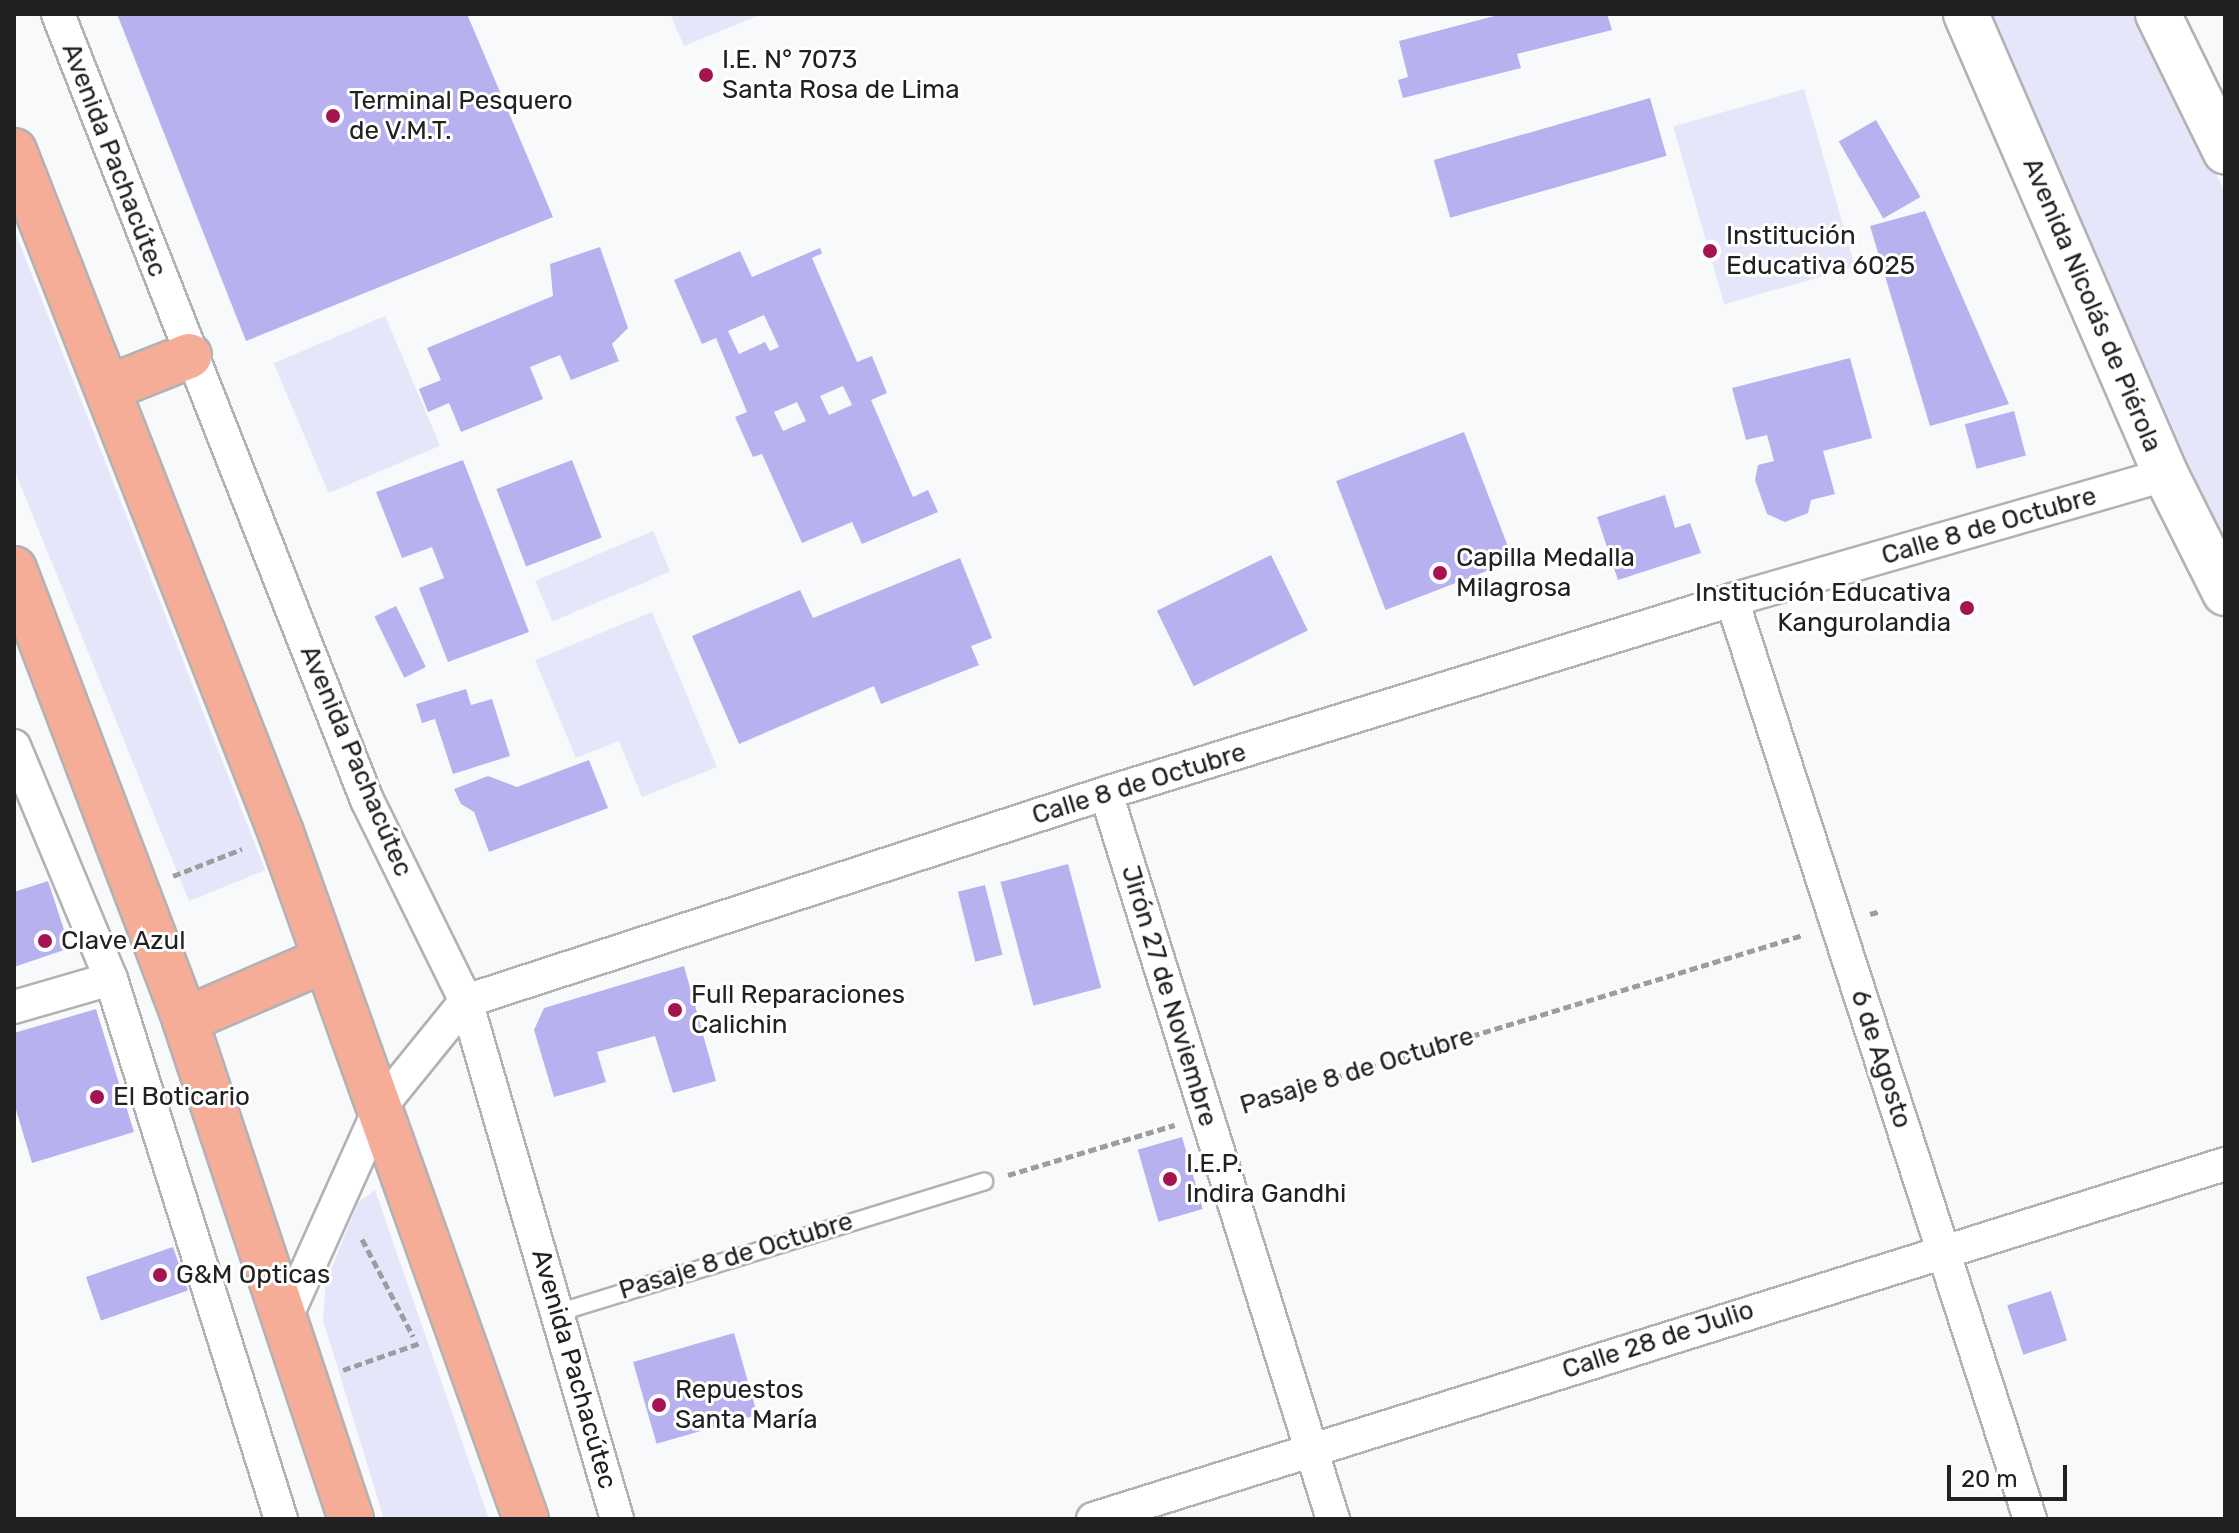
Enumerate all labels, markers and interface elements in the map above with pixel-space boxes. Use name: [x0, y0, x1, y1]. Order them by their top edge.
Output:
street label: Avenida Pachacútec: [55, 39, 173, 281]
place label: I.E. N° 7073 Santa Rosa de Lima: [722, 44, 960, 106]
marker: I.E. N° 7073 Santa Rosa de Lima: [697, 66, 715, 84]
place label: Terminal Pesquero de V.M.T.: [349, 85, 573, 146]
marker: Terminal Pesquero de V.M.T.: [324, 107, 342, 125]
street label: Avenida Nicolás de Piérola: [2016, 153, 2168, 457]
place label: Institución Educativa 6025: [1726, 220, 1915, 282]
marker: Institución Educativa 6025: [1701, 242, 1719, 260]
street label: Calle 8 de Octubre: [1878, 480, 2100, 572]
place label: Capilla Medalla Milagrosa: [1456, 542, 1635, 604]
marker: Capilla Medalla Milagrosa: [1431, 564, 1449, 582]
place label: Institución Educativa Kangurolandia: [1695, 577, 1951, 638]
marker: Institución Educativa Kangurolandia: [1958, 599, 1976, 617]
street label: Avenida Pachacútec: [293, 641, 419, 881]
street label: Calle 8 de Octubre: [1028, 737, 1250, 831]
street label: Jirón 27 de Noviembre: [1114, 862, 1224, 1130]
place label: Clave Azul: [61, 925, 186, 957]
marker: Clave Azul: [36, 932, 54, 950]
place label: Full Reparaciones Calichin: [691, 979, 905, 1040]
street label: 6 de Agosto: [1844, 985, 1918, 1133]
marker: Full Reparaciones Calichin: [666, 1001, 684, 1019]
street label: Pasaje 8 de Octubre: [1236, 1021, 1478, 1121]
place label: El Boticario: [113, 1081, 250, 1113]
marker: El Boticario: [88, 1088, 106, 1106]
place label: I.E.P. Indira Gandhi: [1186, 1148, 1346, 1210]
marker: I.E.P. Indira Gandhi: [1161, 1170, 1179, 1188]
street label: Pasaje 8 de Octubre: [615, 1206, 857, 1306]
street label: Avenida Pachacútec: [525, 1246, 623, 1492]
place label: G&M Opticas: [176, 1259, 330, 1291]
marker: G&M Opticas: [151, 1266, 169, 1284]
street label: Calle 28 de Julio: [1558, 1294, 1758, 1386]
place label: Repuestos Santa María: [675, 1374, 817, 1436]
marker: Repuestos Santa María: [650, 1396, 668, 1414]
scale bar: [1951, 1449, 2071, 1499]
text: 20 m: [1961, 1465, 2018, 1493]

